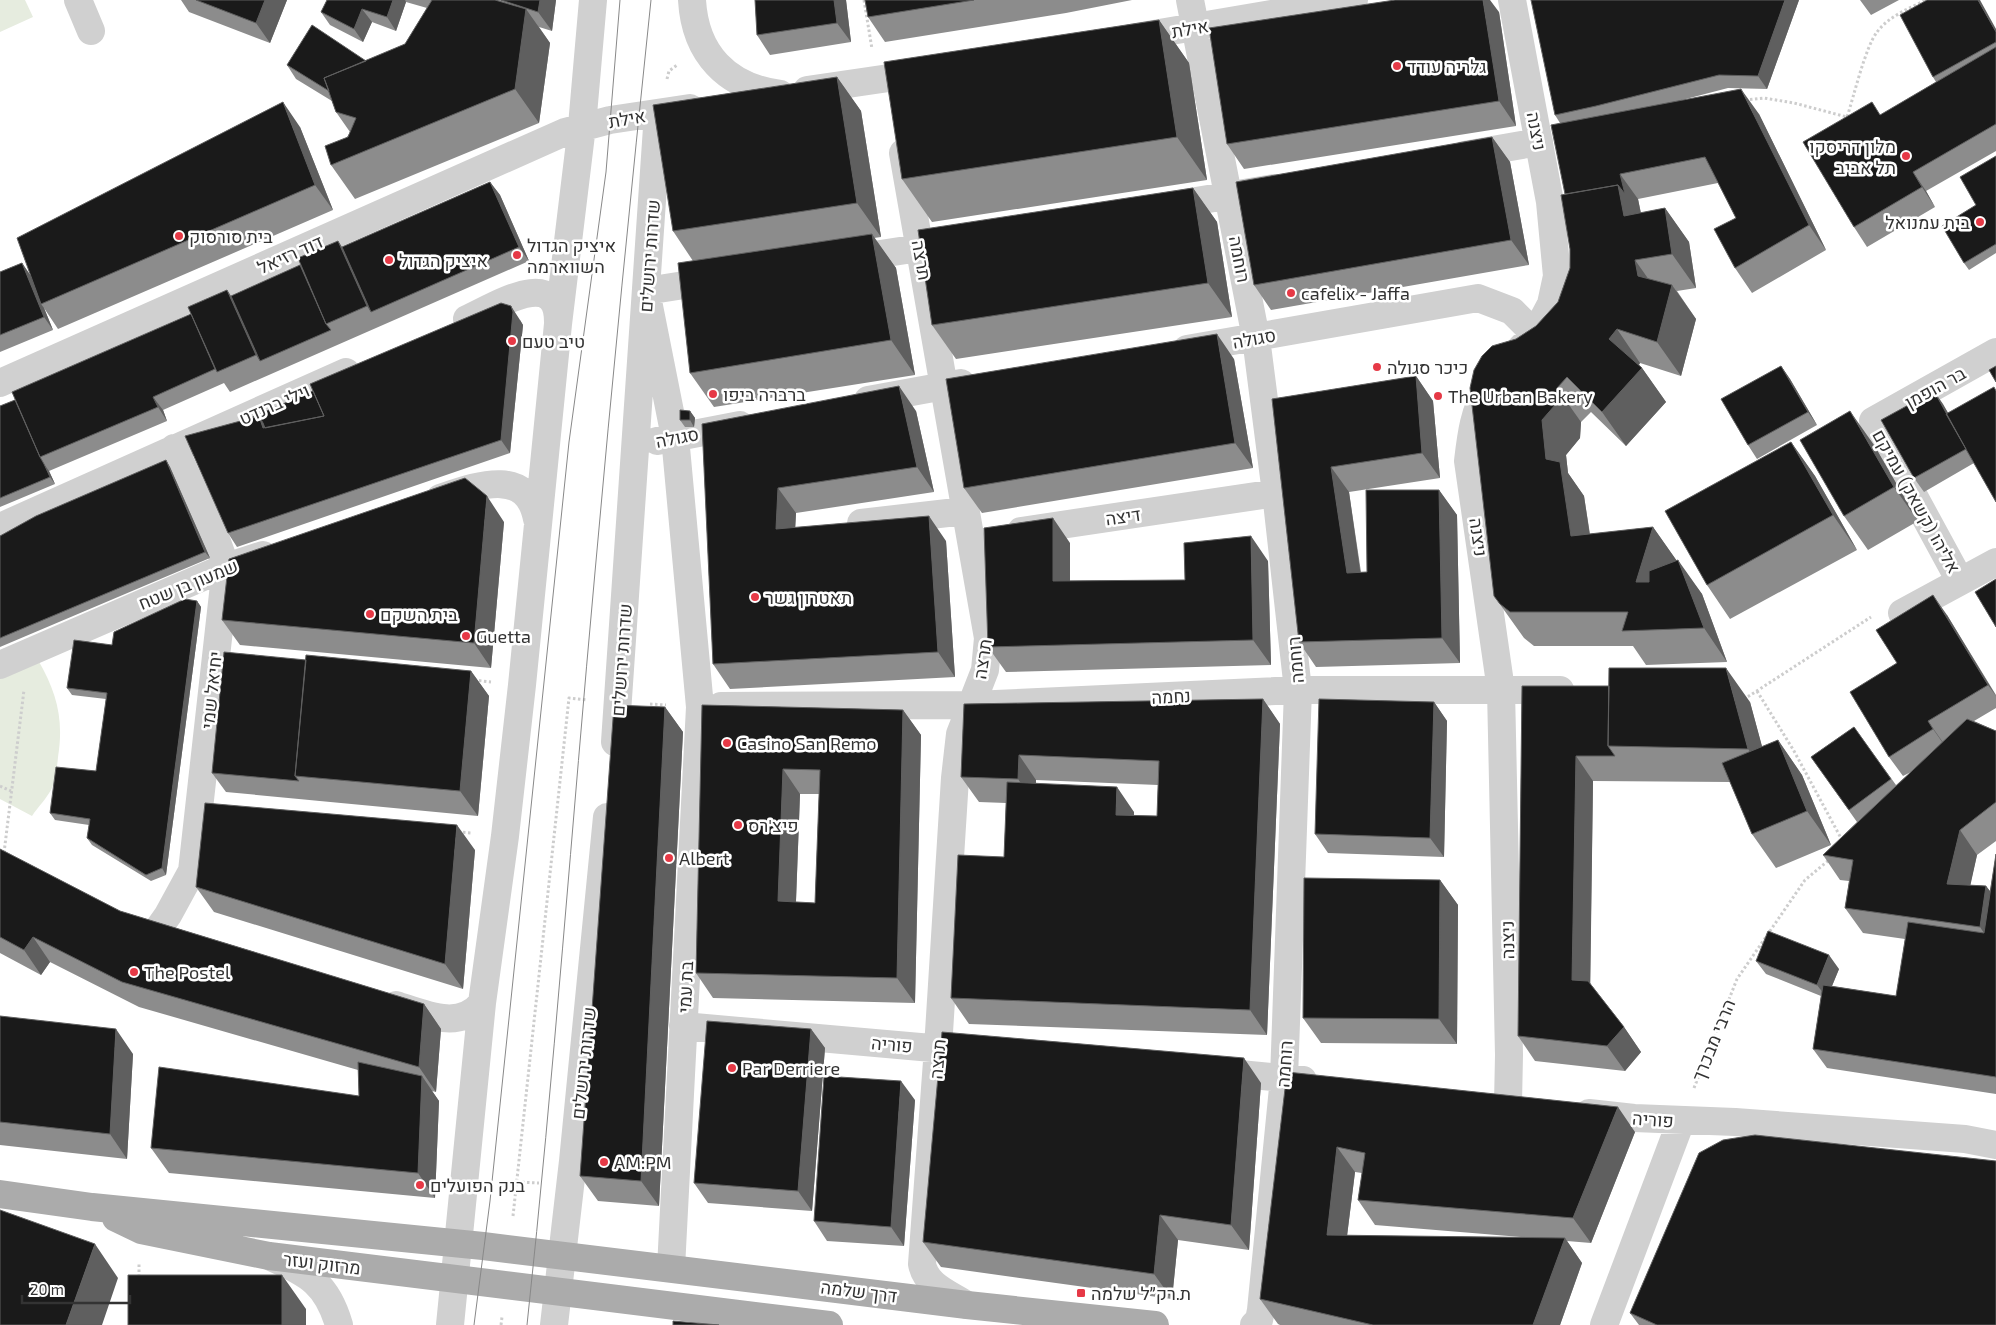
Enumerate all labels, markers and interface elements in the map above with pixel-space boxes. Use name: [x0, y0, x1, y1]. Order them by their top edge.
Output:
street label: אילת: [1170, 14, 1210, 42]
place label: גלריה עודד: [1407, 55, 1487, 77]
marker: גלריה עודד: [1391, 60, 1403, 72]
street label: אילת: [607, 104, 647, 132]
street label: ניצנה: [1522, 110, 1552, 152]
place label: מלון דריסקו תל אביב: [1809, 135, 1896, 178]
marker: מלון דריסקו תל אביב: [1900, 150, 1912, 162]
street label: שדרות ירושלים: [634, 199, 664, 313]
place label: בית עמנואל: [1885, 211, 1971, 233]
marker: בית עמנואל: [1974, 216, 1986, 228]
place label: בית סורסוק: [189, 225, 273, 247]
marker: בית סורסוק: [173, 230, 185, 242]
street label: דוד רזיאל: [254, 230, 326, 278]
place label: איציק הגדול השווארמה: [527, 234, 616, 277]
street label: רוחמה: [1225, 234, 1255, 284]
street label: תרצה: [908, 238, 936, 282]
place label: איציק הגדול: [399, 249, 488, 271]
marker: איציק הגדול השווארמה: [511, 249, 523, 261]
marker: איציק הגדול: [383, 254, 395, 266]
place label: cafelix - Jaffa: [1301, 282, 1410, 304]
marker: cafelix - Jaffa: [1285, 287, 1297, 299]
street label: סגולה: [1231, 323, 1277, 353]
place label: טיב טעם: [522, 330, 585, 352]
marker: טיב טעם: [506, 335, 518, 347]
place label: כיכר סגולה: [1387, 356, 1468, 378]
marker: כיכר סגולה: [1371, 361, 1383, 373]
street label: בר הופמן: [1901, 361, 1970, 413]
street label: וילי ברנדט: [235, 379, 313, 429]
place label: ברברה ביפו: [723, 383, 806, 405]
place label: The Urban Bakery: [1448, 385, 1593, 407]
marker: ברברה ביפו: [707, 388, 719, 400]
marker: The Urban Bakery: [1432, 390, 1444, 402]
street label: סגולה: [654, 422, 700, 452]
street label: אליהו (קשאק) עמיקם: [1868, 425, 1966, 577]
street label: דיצה: [1104, 503, 1142, 529]
street label: ניצנה: [1465, 516, 1493, 558]
street label: שמעון בן שטח: [135, 554, 241, 614]
place label: תאטרון גשר: [765, 586, 852, 608]
marker: תאטרון גשר: [749, 591, 761, 603]
place label: בית השקם: [380, 603, 458, 625]
street label: שדרות ירושלים: [606, 603, 636, 717]
marker: בית השקם: [364, 608, 376, 620]
place label: Guetta: [476, 625, 531, 647]
marker: Guetta: [460, 630, 472, 642]
street label: רוחמה: [1282, 636, 1308, 684]
street label: תרצה: [968, 637, 996, 681]
street label: יחיאל שמי: [196, 650, 226, 730]
street label: נחמה: [1151, 684, 1191, 708]
place label: Casino San Remo: [737, 732, 877, 754]
marker: Casino San Remo: [721, 737, 733, 749]
place label: פיצ'רס: [748, 814, 799, 836]
marker: פיצ'רס: [732, 819, 744, 831]
place label: Albert: [679, 847, 730, 869]
marker: Albert: [663, 852, 675, 864]
street label: ניצנה: [1496, 920, 1518, 960]
street label: בת עמי: [673, 960, 697, 1014]
place label: The Postel: [144, 961, 231, 983]
marker: The Postel: [128, 966, 140, 978]
street label: הרבי מבכרך: [1687, 996, 1739, 1084]
street label: שדרות ירושלים: [566, 1006, 600, 1120]
street label: פוריה: [870, 1031, 914, 1057]
street label: תרצה: [924, 1038, 950, 1080]
street label: רוחמה: [1271, 1040, 1297, 1088]
place label: Par Derriere: [742, 1057, 840, 1079]
marker: Par Derriere: [726, 1062, 738, 1074]
street label: פוריה: [1632, 1107, 1674, 1131]
place label: AM:PM: [614, 1151, 672, 1173]
marker: AM:PM: [598, 1156, 610, 1168]
place label: בנק הפועלים: [430, 1174, 525, 1196]
marker: בנק הפועלים: [414, 1179, 426, 1191]
street label: מרזוק ועזר: [282, 1247, 362, 1279]
scale bar: [22, 1272, 130, 1304]
street label: דרך שלמה: [820, 1275, 898, 1307]
text: 20 m: [30, 1280, 64, 1298]
place label: ת.רק״ל שלמה: [1091, 1282, 1191, 1304]
marker: ת.רק״ל שלמה: [1075, 1287, 1087, 1299]

